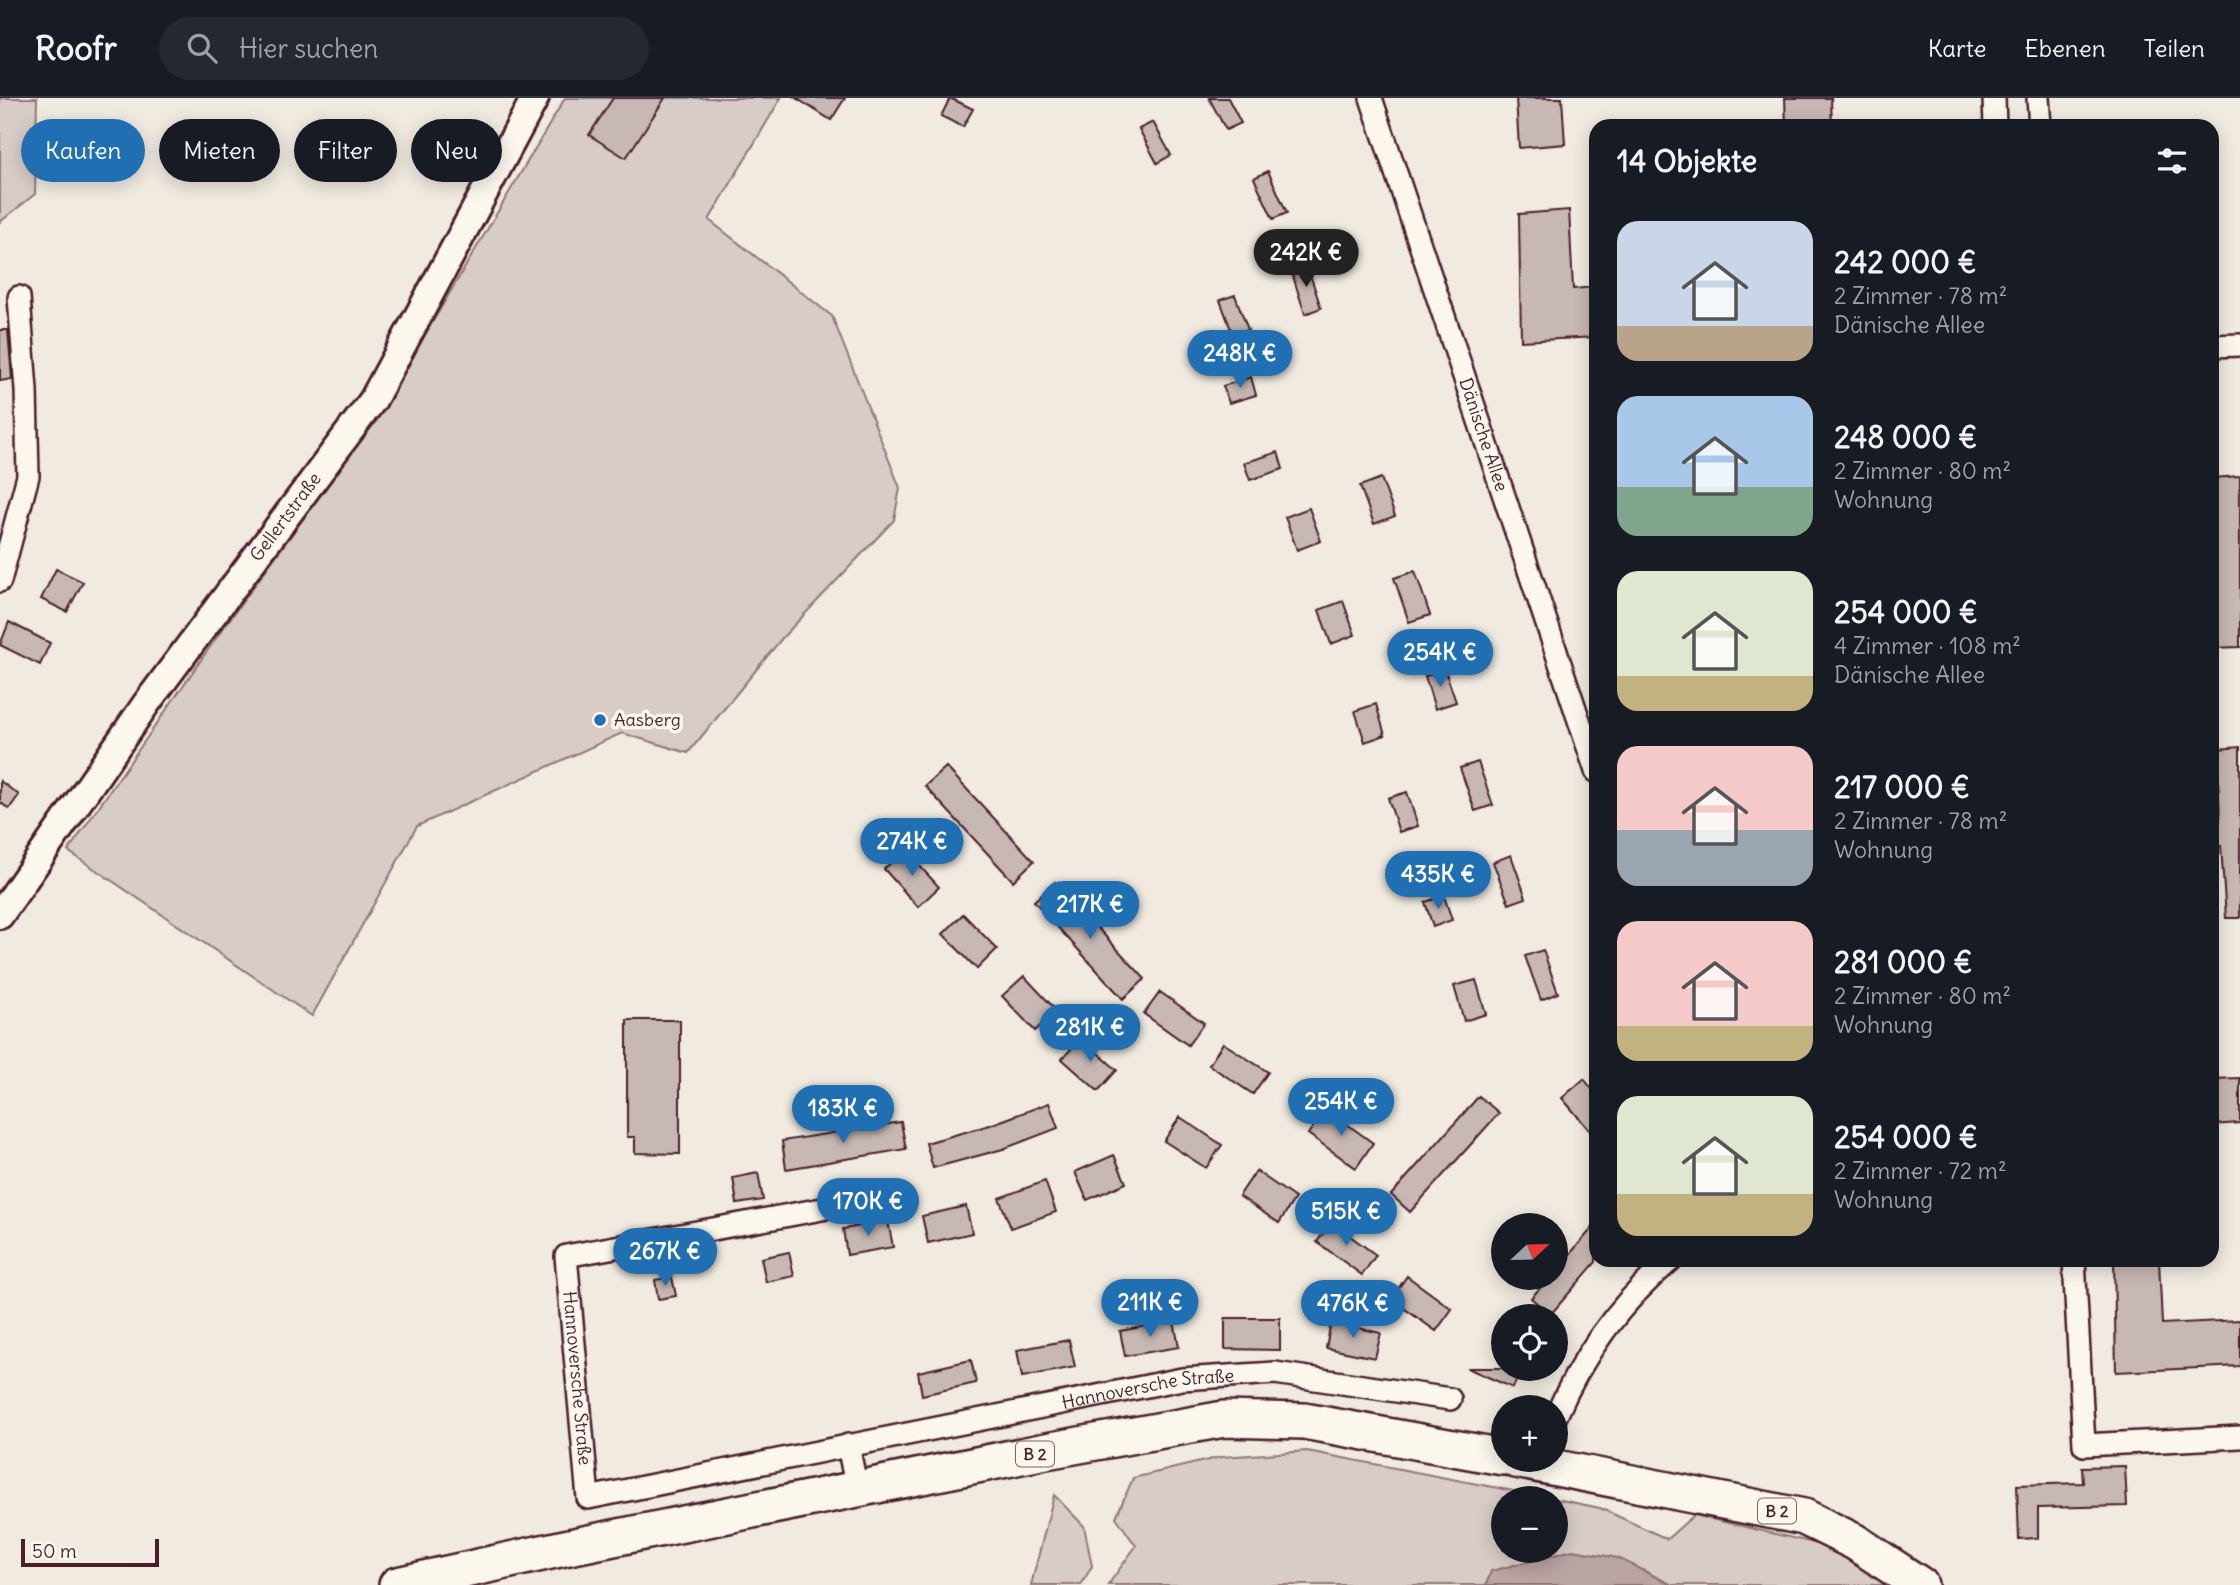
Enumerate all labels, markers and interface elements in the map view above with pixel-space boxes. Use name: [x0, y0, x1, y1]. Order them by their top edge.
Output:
search box: [159, 17, 649, 80]
text: Roofr: [35, 27, 117, 69]
icon: search: [183, 29, 221, 67]
text: Hier suchen: [239, 32, 378, 65]
text: Karte: [1928, 33, 1987, 63]
text: Ebenen: [2025, 33, 2106, 63]
text: Teilen: [2144, 33, 2205, 63]
chip: Kaufen: [21, 119, 145, 182]
chip: Mieten: [159, 119, 280, 182]
chip: Filter: [294, 119, 397, 182]
chip: Neu: [411, 119, 502, 182]
text: 14 Objekte: [1617, 142, 1757, 180]
icon: filters: [2153, 142, 2191, 180]
pin: 242K €: [1249, 230, 1363, 289]
text: 242K €: [1270, 237, 1342, 266]
text: 242 000 €: [1834, 243, 1977, 281]
icon: home: [1673, 249, 1757, 333]
text: 2 Zimmer · 78 m²: [1834, 281, 2007, 310]
text: Dänische Allee: [1834, 310, 1985, 339]
pin: 248K €: [1183, 330, 1297, 390]
text: 248K €: [1203, 338, 1277, 367]
street label: Dänische Allee: [1454, 375, 1514, 494]
text: 248 000 €: [1834, 418, 1977, 456]
icon: home: [1673, 424, 1757, 508]
text: 2 Zimmer · 80 m²: [1834, 456, 2011, 485]
street label: Gellertstraße: [245, 468, 326, 566]
text: Wohnung: [1834, 485, 1933, 514]
text: 254 000 €: [1834, 593, 1978, 631]
icon: home: [1673, 599, 1757, 683]
pin: 254K €: [1383, 630, 1497, 689]
text: 4 Zimmer · 108 m²: [1834, 631, 2021, 660]
text: 254K €: [1403, 637, 1477, 666]
text: Dänische Allee: [1834, 660, 1985, 689]
place label: Aasberg: [614, 708, 681, 731]
marker: Aasberg: [592, 712, 608, 728]
text: 217 000 €: [1834, 768, 1970, 806]
icon: home: [1673, 774, 1757, 858]
text: 2 Zimmer · 78 m²: [1834, 806, 2007, 835]
pin: 274K €: [855, 818, 969, 878]
text: 274K €: [876, 826, 948, 855]
text: Wohnung: [1834, 835, 1933, 864]
pin: 435K €: [1381, 852, 1495, 911]
text: 435K €: [1401, 859, 1475, 888]
pin: 217K €: [1033, 882, 1147, 941]
text: 217K €: [1056, 889, 1124, 918]
text: 281 000 €: [1834, 943, 1972, 981]
icon: home: [1673, 949, 1757, 1033]
text: 2 Zimmer · 80 m²: [1834, 981, 2011, 1010]
pin: 281K €: [1033, 1004, 1147, 1064]
text: Wohnung: [1834, 1010, 1933, 1039]
text: 281K €: [1055, 1012, 1125, 1041]
pin: 254K €: [1284, 1079, 1398, 1138]
pin: 183K €: [786, 1086, 900, 1145]
text: 254K €: [1304, 1086, 1378, 1115]
text: 183K €: [808, 1093, 878, 1122]
text: 254 000 €: [1834, 1118, 1978, 1156]
icon: home: [1673, 1124, 1757, 1208]
text: 2 Zimmer · 72 m²: [1834, 1156, 2007, 1185]
pin: 170K €: [811, 1178, 925, 1238]
text: Wohnung: [1834, 1185, 1933, 1214]
text: 170K €: [833, 1186, 903, 1215]
pin: 515K €: [1289, 1188, 1403, 1248]
text: 515K €: [1311, 1196, 1381, 1225]
north arrow: [1491, 1213, 1568, 1290]
map controls: [1491, 1213, 1568, 1563]
pin: 267K €: [608, 1228, 722, 1288]
text: 267K €: [629, 1236, 701, 1265]
pin: 211K €: [1093, 1280, 1207, 1339]
pin: 476K €: [1296, 1280, 1410, 1340]
text: 211K €: [1117, 1287, 1183, 1316]
text: 476K €: [1317, 1288, 1389, 1317]
street label: Hannoversche Straße: [558, 1290, 597, 1466]
button: locate: [1491, 1304, 1568, 1381]
street label: Hannoversche Straße: [1060, 1364, 1235, 1414]
button: +: [1491, 1395, 1568, 1472]
road number: B 2: [1016, 1442, 1054, 1466]
button: −: [1491, 1486, 1568, 1563]
road number: B 2: [1758, 1498, 1796, 1524]
scale bar: [21, 1536, 159, 1568]
text: 50 m: [32, 1539, 77, 1563]

